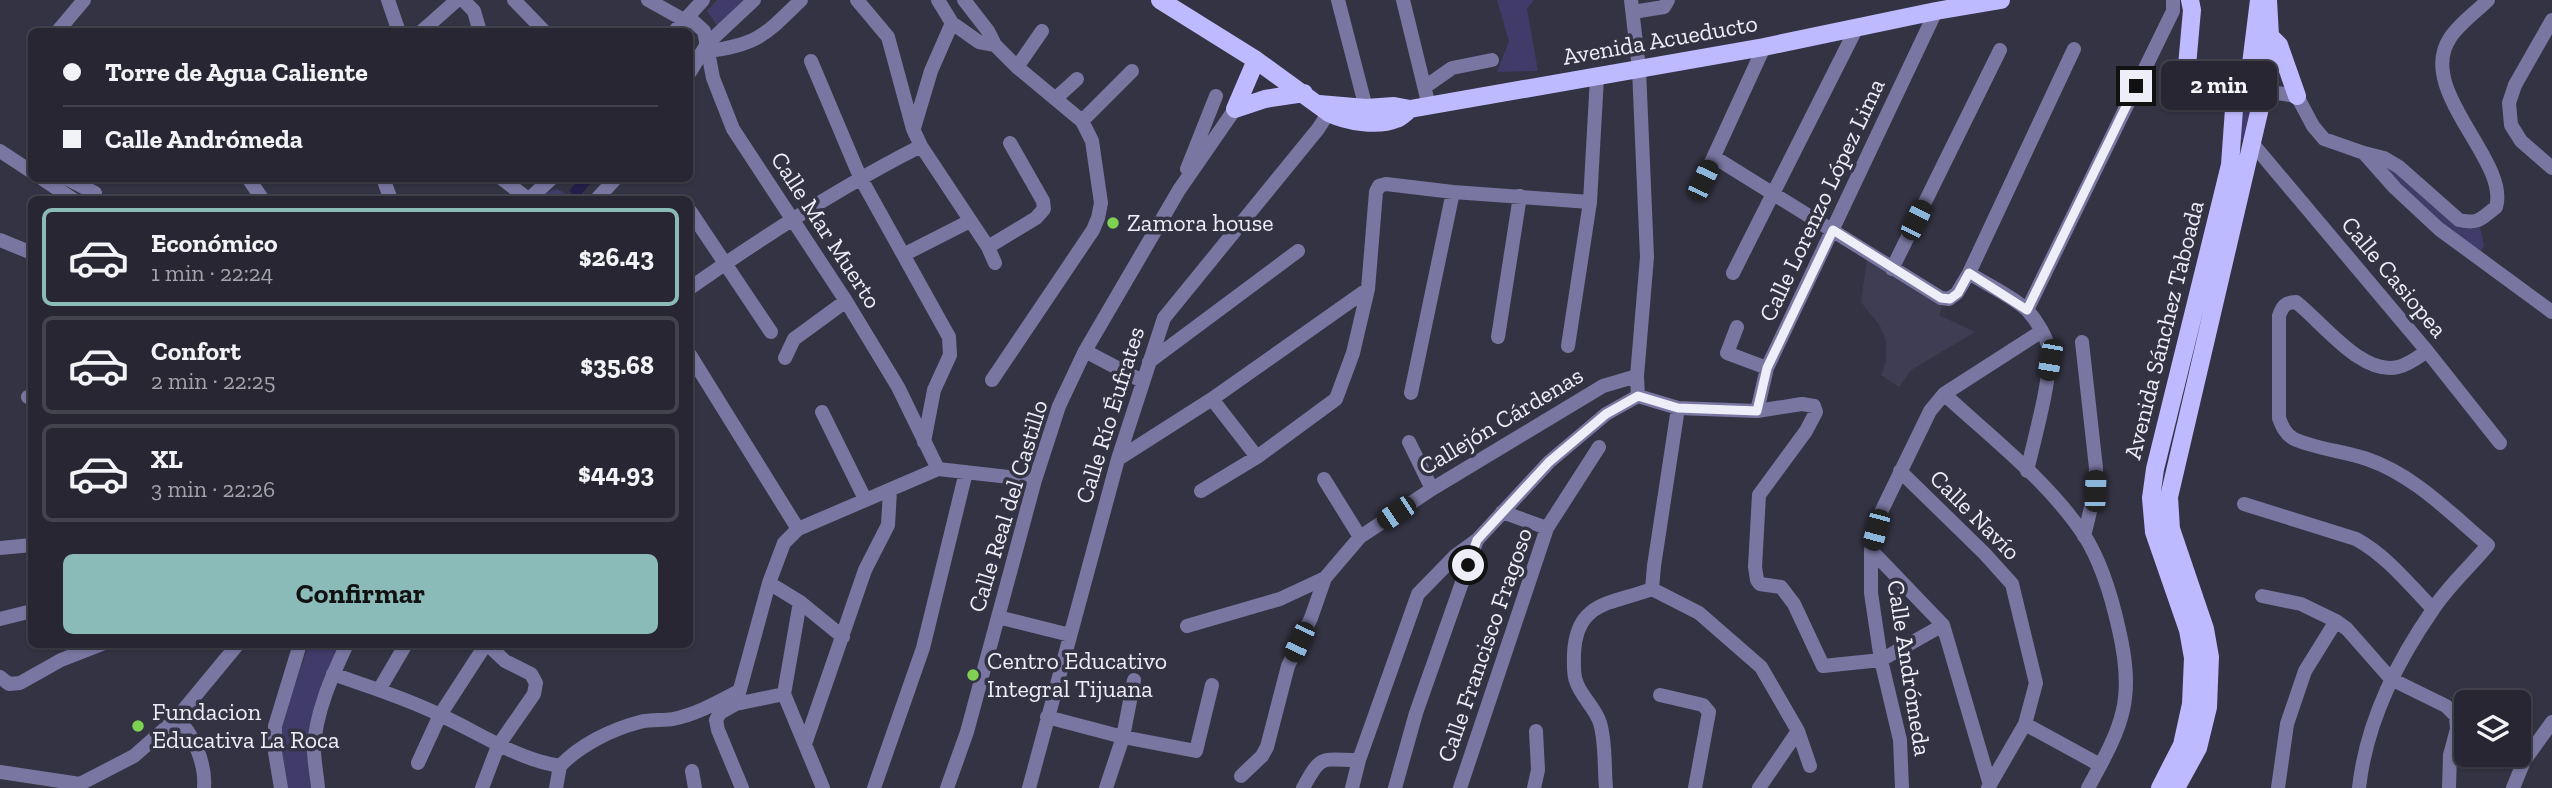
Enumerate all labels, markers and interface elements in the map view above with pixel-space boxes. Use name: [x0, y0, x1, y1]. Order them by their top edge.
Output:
street label: Avenida Acueducto: [1560, 8, 1760, 71]
text: Torre de Agua Caliente: [105, 56, 368, 88]
callout: 2 min: [2160, 62, 2276, 110]
route end: [2120, 70, 2152, 102]
text: 2 min: [2190, 71, 2248, 99]
street label: Calle Lorenzo López Lima: [1753, 73, 1891, 326]
text: Calle Andrómeda: [105, 123, 303, 155]
street label: Calle Mar Muerto: [765, 146, 888, 314]
car: [1685, 157, 1722, 203]
car: [1898, 197, 1935, 243]
street label: Avenida Sánchez Taboada: [2117, 197, 2210, 462]
place label: Zamora house: [1127, 208, 1274, 237]
street label: Calle Casiopea: [2335, 210, 2454, 343]
marker: Zamora house: [1105, 215, 1121, 231]
icon: car: [67, 226, 130, 289]
text: Económico: [151, 227, 278, 259]
text: $26.43: [579, 241, 654, 273]
text: 1 min · 22:24: [151, 259, 273, 287]
street label: Calle Río Éufrates: [1069, 323, 1150, 507]
icon: car: [67, 334, 130, 397]
text: Confort: [151, 335, 241, 367]
car: [2037, 337, 2064, 383]
text: $35.68: [580, 349, 654, 381]
street label: Callejón Cárdenas: [1413, 360, 1588, 481]
text: 2 min · 22:25: [151, 367, 275, 395]
street label: Calle Real del Castillo: [961, 396, 1054, 615]
icon: car: [67, 442, 130, 505]
text: XL: [151, 443, 183, 475]
text: $44.93: [578, 457, 654, 489]
street label: Calle Navío: [1924, 463, 2027, 566]
car: [2084, 470, 2107, 512]
text: 3 min · 22:26: [151, 475, 275, 503]
car: [1373, 493, 1420, 533]
car: [1861, 507, 1892, 553]
street label: Calle Francisco Fragoso: [1431, 524, 1538, 766]
route start: [1452, 549, 1484, 581]
button: Confirmar: [63, 554, 658, 634]
street label: Calle Andrómeda: [1881, 578, 1938, 758]
car: [1281, 619, 1318, 665]
place label: Centro Educativo Integral Tijuana: [987, 646, 1167, 703]
marker: Centro Educativo Integral Tijuana: [965, 667, 981, 683]
map controls: [2454, 690, 2531, 767]
button: layers: [2454, 690, 2531, 767]
place label: Fundacion Educativa La Roca: [152, 697, 340, 754]
marker: Fundacion Educativa La Roca: [130, 718, 146, 734]

